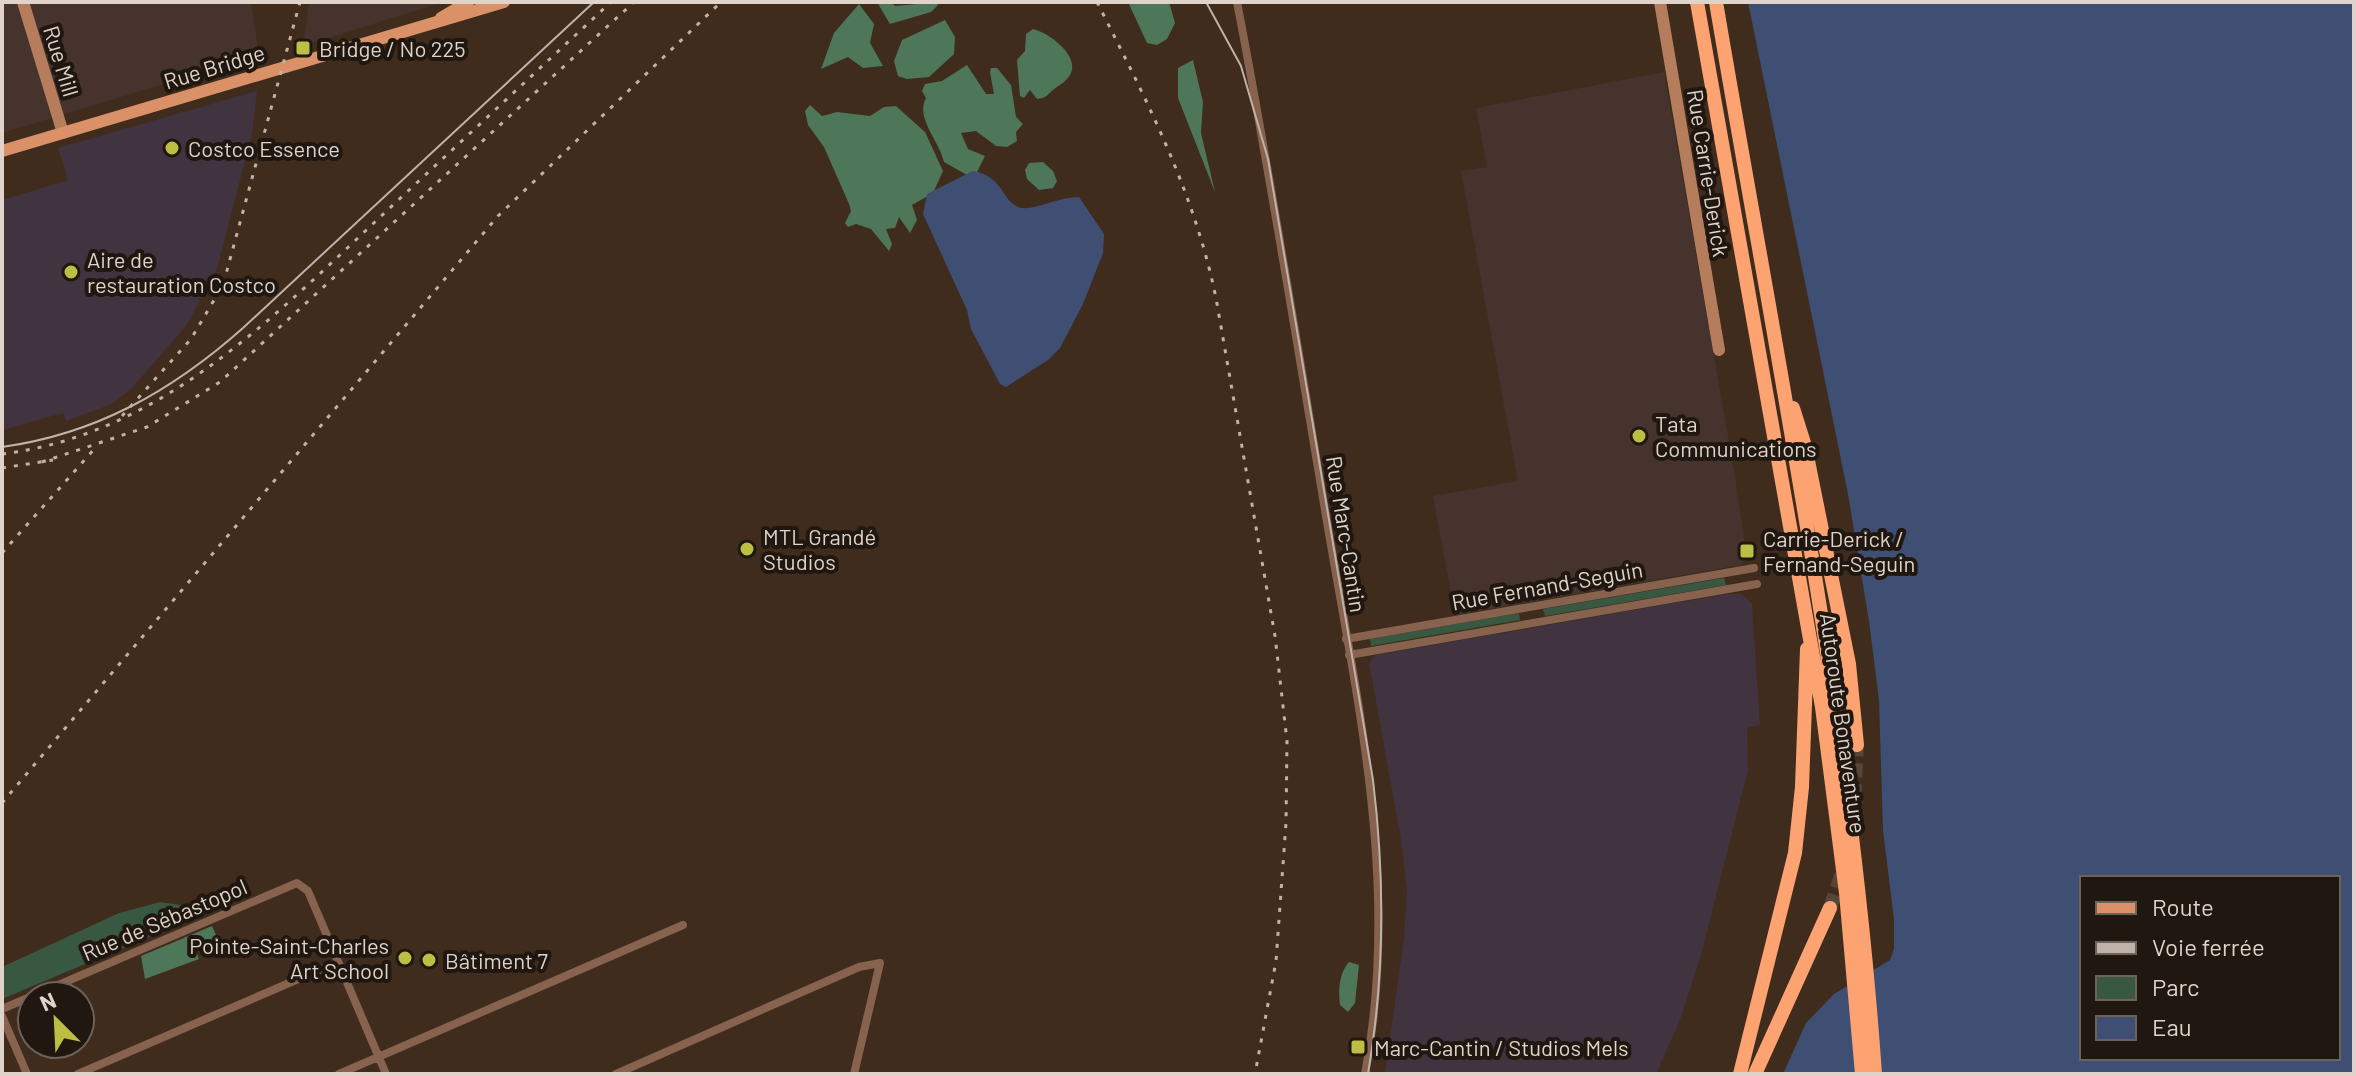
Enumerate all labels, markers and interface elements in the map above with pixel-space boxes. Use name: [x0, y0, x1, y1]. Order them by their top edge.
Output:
street label: Rue Mill: [39, 22, 85, 100]
place label: Bridge / No 225: [319, 35, 466, 61]
street label: Rue Bridge: [160, 38, 268, 94]
marker: Bridge / No 225: [294, 39, 312, 57]
street label: Rue Carrie-Derick: [1683, 87, 1735, 259]
place label: Costco Essence: [188, 135, 340, 161]
marker: Costco Essence: [163, 139, 181, 157]
place label: Aire de restauration Costco: [87, 246, 276, 297]
marker: Aire de restauration Costco: [62, 263, 80, 281]
place label: Tata Communications: [1655, 410, 1817, 461]
marker: Tata Communications: [1630, 427, 1648, 445]
street label: Rue Marc-Cantin: [1322, 454, 1372, 614]
place label: MTL Grandé Studios: [763, 523, 876, 574]
place label: Carrie-Derick / Fernand-Seguin: [1763, 525, 1915, 576]
marker: MTL Grandé Studios: [738, 540, 756, 558]
marker: Carrie-Derick / Fernand-Seguin: [1738, 542, 1756, 560]
street label: Rue Fernand-Seguin: [1449, 555, 1645, 615]
street label: Autoroute Bonaventure: [1816, 611, 1872, 835]
street label: Rue de Sébastopol: [78, 873, 250, 965]
legend: [2080, 876, 2340, 1060]
text: Route: [2152, 892, 2214, 921]
place label: Pointe-Saint-Charles Art School: [189, 932, 389, 983]
text: Voie ferrée: [2152, 932, 2265, 961]
place label: Bâtiment 7: [445, 947, 548, 973]
marker: Pointe-Saint-Charles Art School: [396, 949, 414, 967]
marker: Bâtiment 7: [420, 951, 438, 969]
text: Parc: [2152, 972, 2200, 1001]
north arrow: [16, 980, 96, 1060]
text: N: [35, 986, 59, 1016]
text: Eau: [2152, 1012, 2192, 1041]
place label: Marc-Cantin / Studios Mels: [1374, 1034, 1629, 1060]
marker: Marc-Cantin / Studios Mels: [1349, 1038, 1367, 1056]

